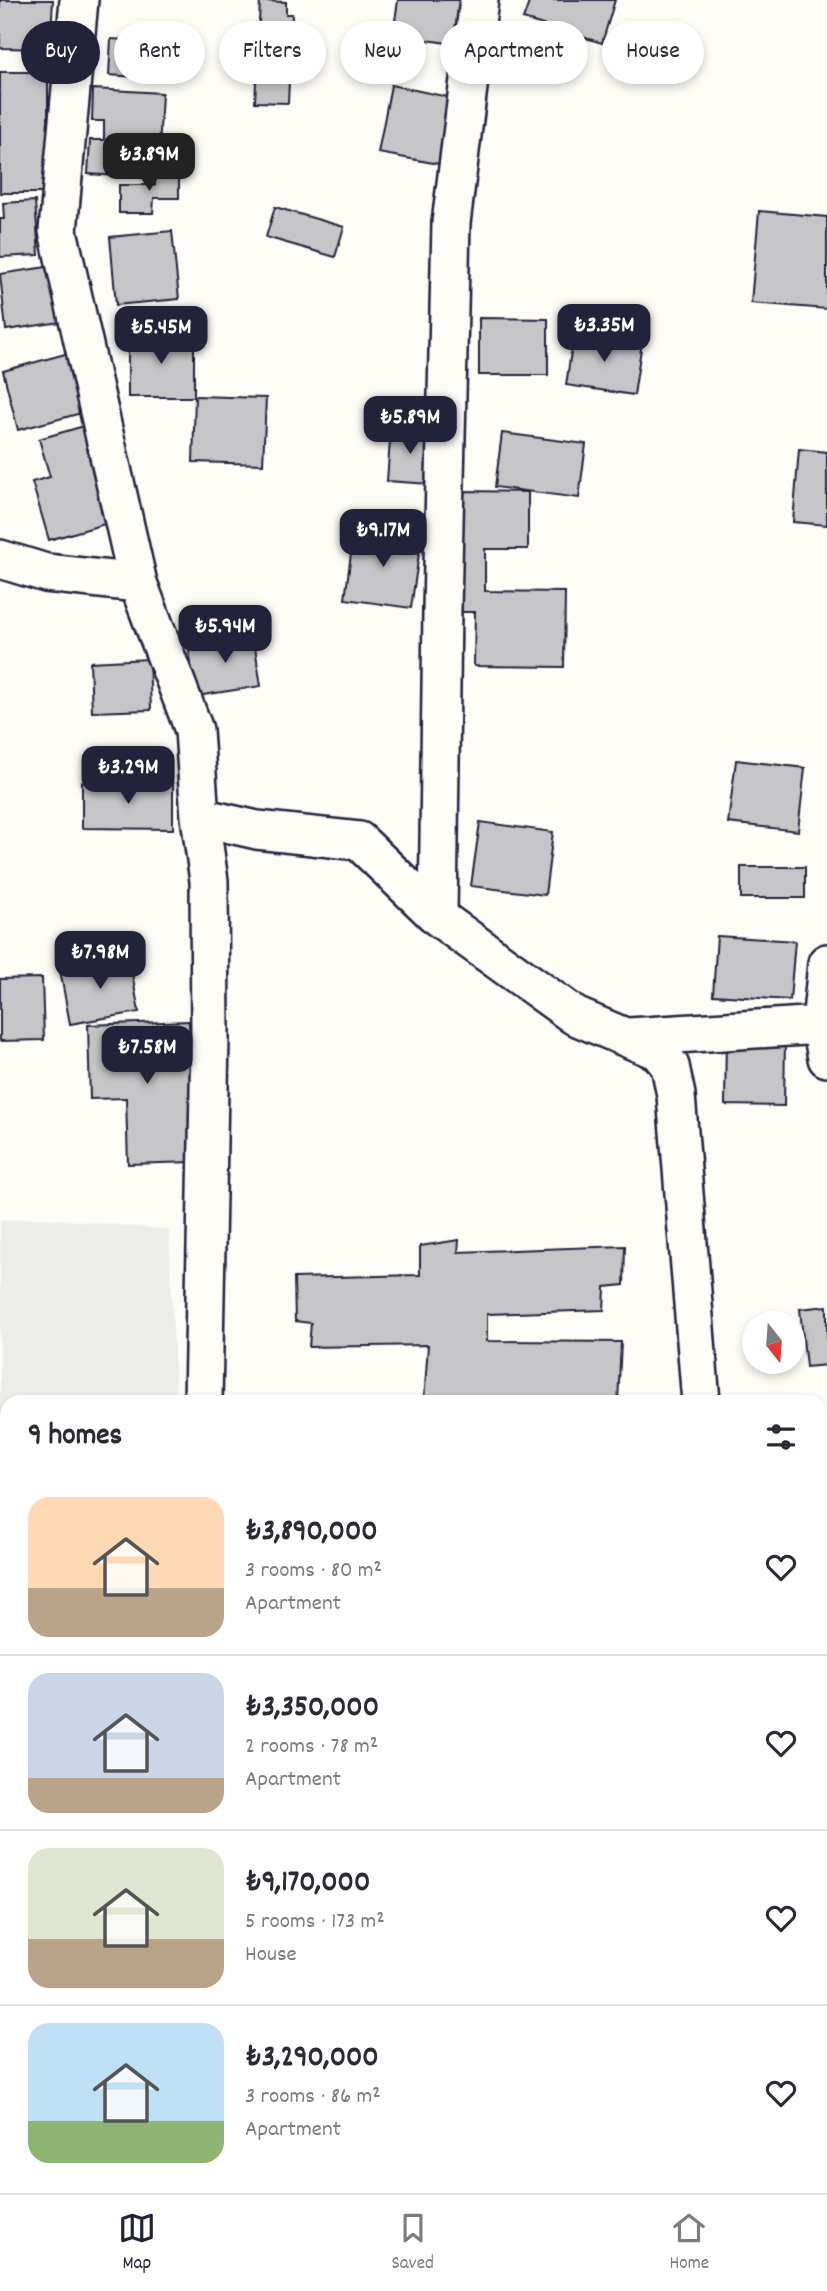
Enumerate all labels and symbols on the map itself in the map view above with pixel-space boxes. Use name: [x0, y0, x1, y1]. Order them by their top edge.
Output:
pin: ₺3.89M: [92, 134, 206, 193]
pin: ₺3.35M: [547, 304, 661, 364]
pin: ₺5.45M: [104, 306, 218, 366]
pin: ₺5.89M: [353, 396, 467, 456]
pin: ₺9.17M: [326, 510, 440, 569]
pin: ₺5.94M: [168, 606, 282, 665]
pin: ₺3.29M: [71, 746, 185, 806]
pin: ₺7.98M: [43, 932, 157, 991]
pin: ₺7.58M: [90, 1026, 204, 1086]
north arrow: [742, 1311, 805, 1374]

